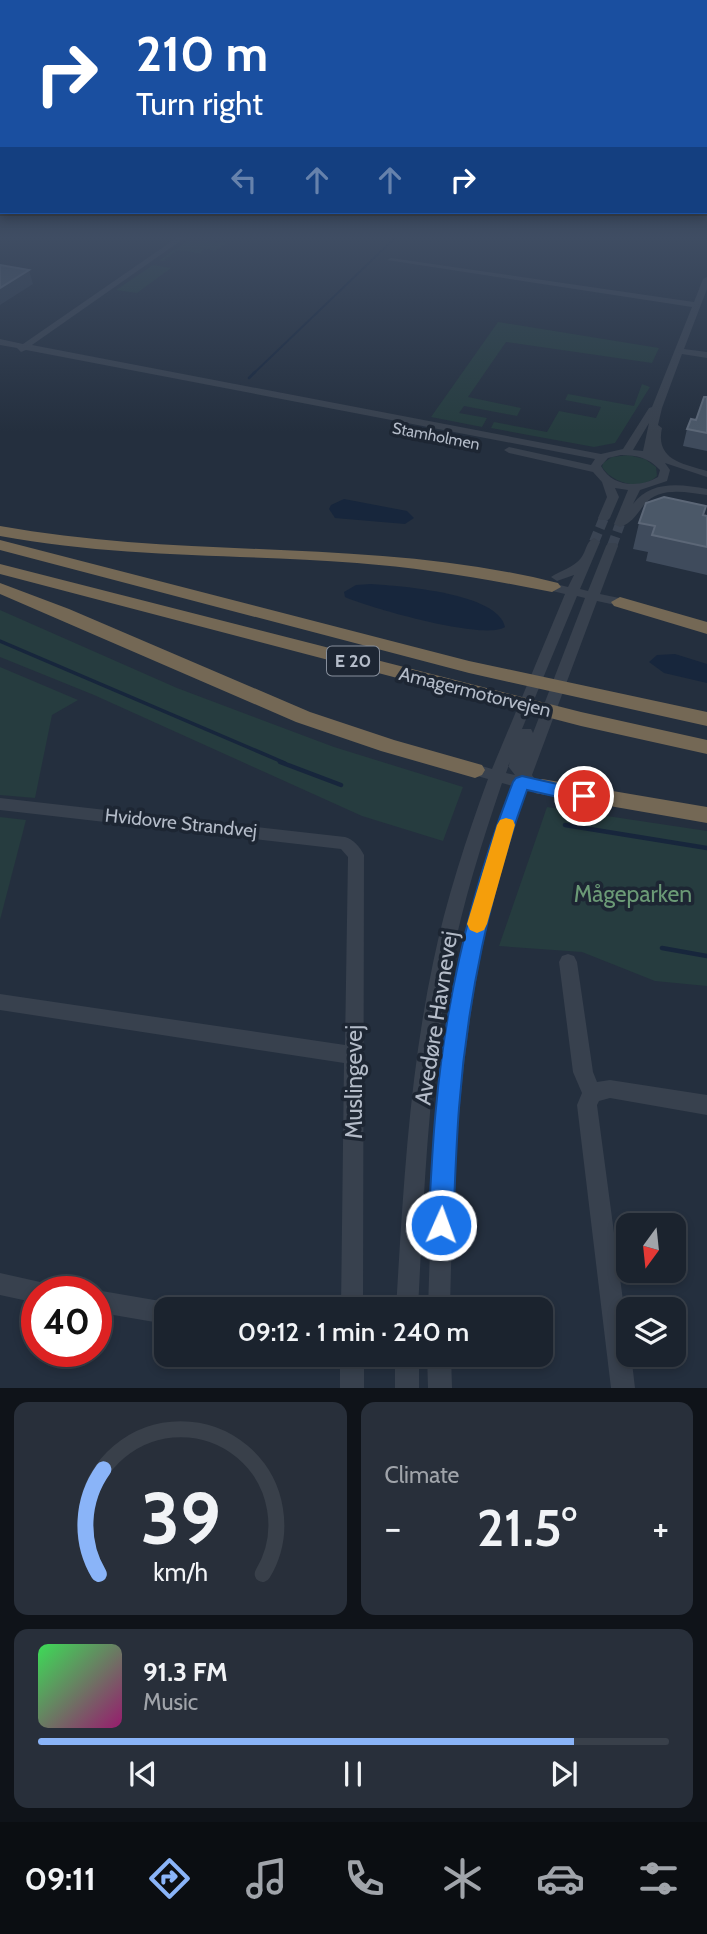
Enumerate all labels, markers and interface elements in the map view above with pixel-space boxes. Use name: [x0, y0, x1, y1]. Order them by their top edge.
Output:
text: 210 m: [136, 24, 268, 83]
icon: right: [21, 28, 112, 119]
text: Turn right: [136, 84, 263, 123]
icon: left: [225, 161, 263, 199]
icon: ahead: [298, 161, 336, 199]
icon: ahead: [371, 161, 409, 199]
icon: right: [444, 161, 482, 199]
street label: Stamholmen: [391, 418, 481, 454]
road number: E 20: [327, 646, 379, 676]
street label: Amagermotorvejen: [397, 662, 553, 722]
pin: [554, 766, 614, 826]
icon: arrive: [565, 777, 603, 815]
street label: Hvidovre Strandvej: [104, 804, 258, 842]
park label: Mågeparken: [574, 880, 692, 908]
street label: Avedøre Havnevej: [408, 929, 464, 1107]
street label: Muslingevej: [340, 1025, 368, 1139]
position arrow: [404, 1188, 478, 1262]
north arrow: [616, 1213, 686, 1283]
map controls: [616, 1213, 686, 1367]
speed limit sign: 40: [21, 1276, 112, 1367]
button: layers: [616, 1297, 686, 1367]
text: 09:12 · 1 min · 240 m: [238, 1316, 469, 1348]
text: Climate: [385, 1461, 459, 1489]
text: 39: [140, 1475, 220, 1563]
text: 21.5°: [477, 1496, 577, 1559]
text: −: [385, 1504, 401, 1551]
text: +: [652, 1504, 669, 1551]
text: km/h: [153, 1557, 208, 1587]
text: 91.3 FM: [143, 1656, 228, 1688]
text: Music: [143, 1688, 198, 1716]
icon: previous: [124, 1755, 162, 1793]
icon: pause: [334, 1755, 372, 1793]
icon: next: [545, 1755, 583, 1793]
icon: directions: [145, 1854, 194, 1903]
icon: music: [242, 1854, 291, 1903]
icon: phone: [340, 1854, 389, 1903]
icon: climate: [438, 1854, 487, 1903]
icon: car: [536, 1854, 585, 1903]
icon: filters: [634, 1854, 683, 1903]
text: 09:11: [24, 1859, 96, 1898]

